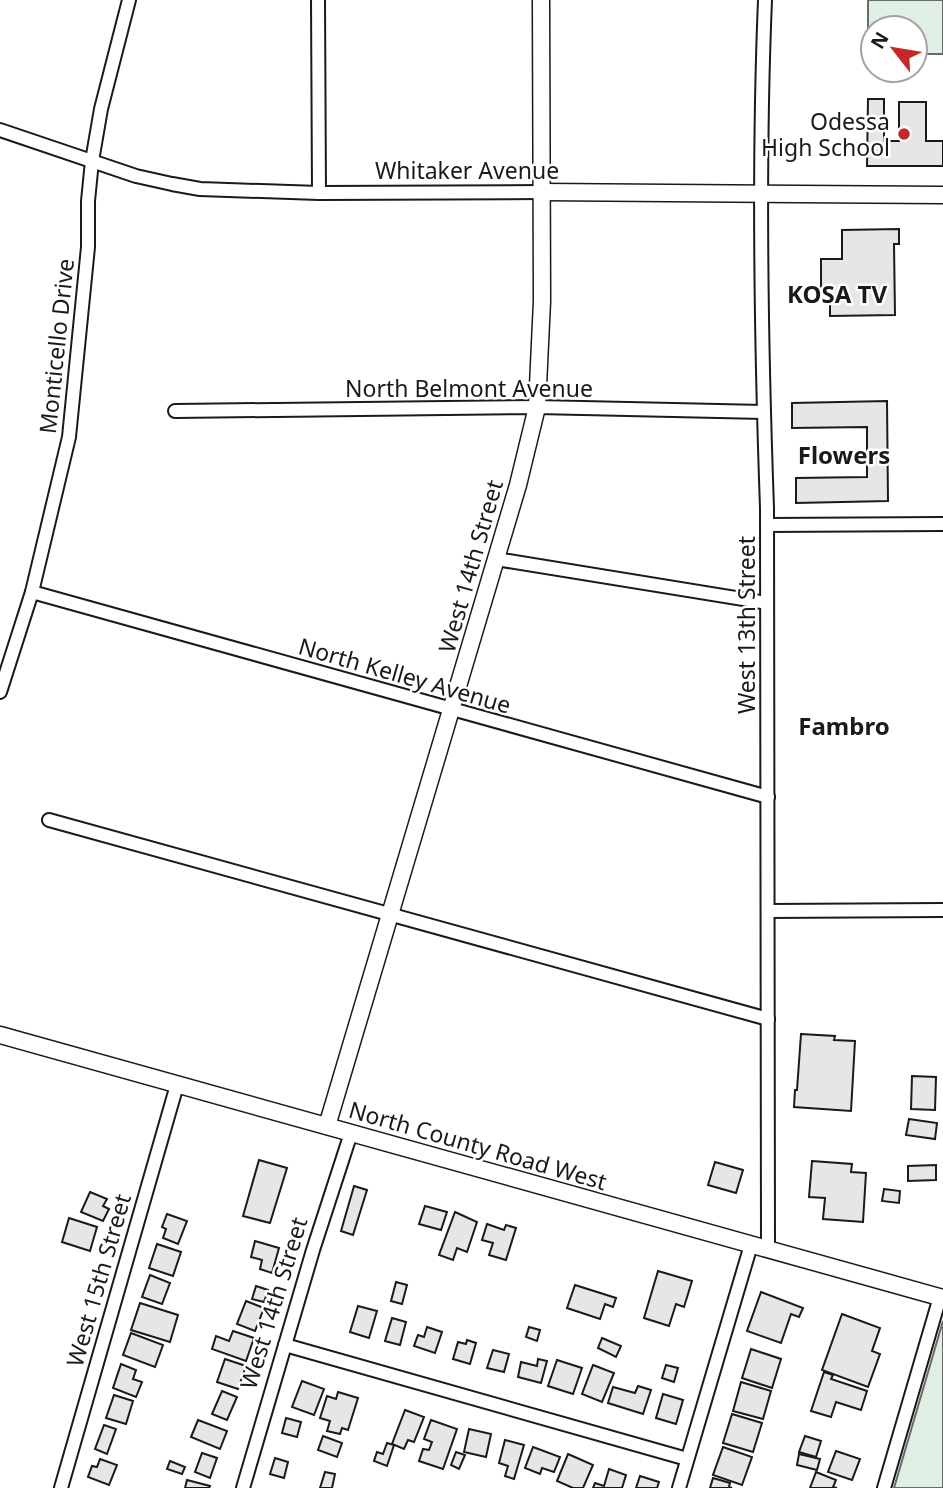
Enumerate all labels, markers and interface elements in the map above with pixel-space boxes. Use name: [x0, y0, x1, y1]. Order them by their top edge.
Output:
north arrow: [859, 14, 929, 84]
text: N: [864, 27, 895, 54]
place label: Odessa High School: [761, 105, 890, 163]
marker: Odessa High School: [896, 126, 912, 142]
street label: Whitaker Avenue: [375, 154, 559, 186]
street label: Monticello Drive: [31, 257, 81, 435]
district label: KOSA TV: [787, 277, 887, 310]
street label: North Belmont Avenue: [345, 372, 593, 404]
district label: Flowers: [798, 438, 890, 471]
street label: West 14th Street: [430, 476, 510, 656]
street label: West 13th Street: [730, 536, 762, 714]
street label: North Kelley Avenue: [295, 629, 515, 721]
district label: Fambro: [798, 709, 890, 742]
street label: North County Road West: [345, 1093, 611, 1197]
street label: West 15th Street: [58, 1190, 138, 1370]
street label: West 14th Street: [232, 1213, 314, 1393]

